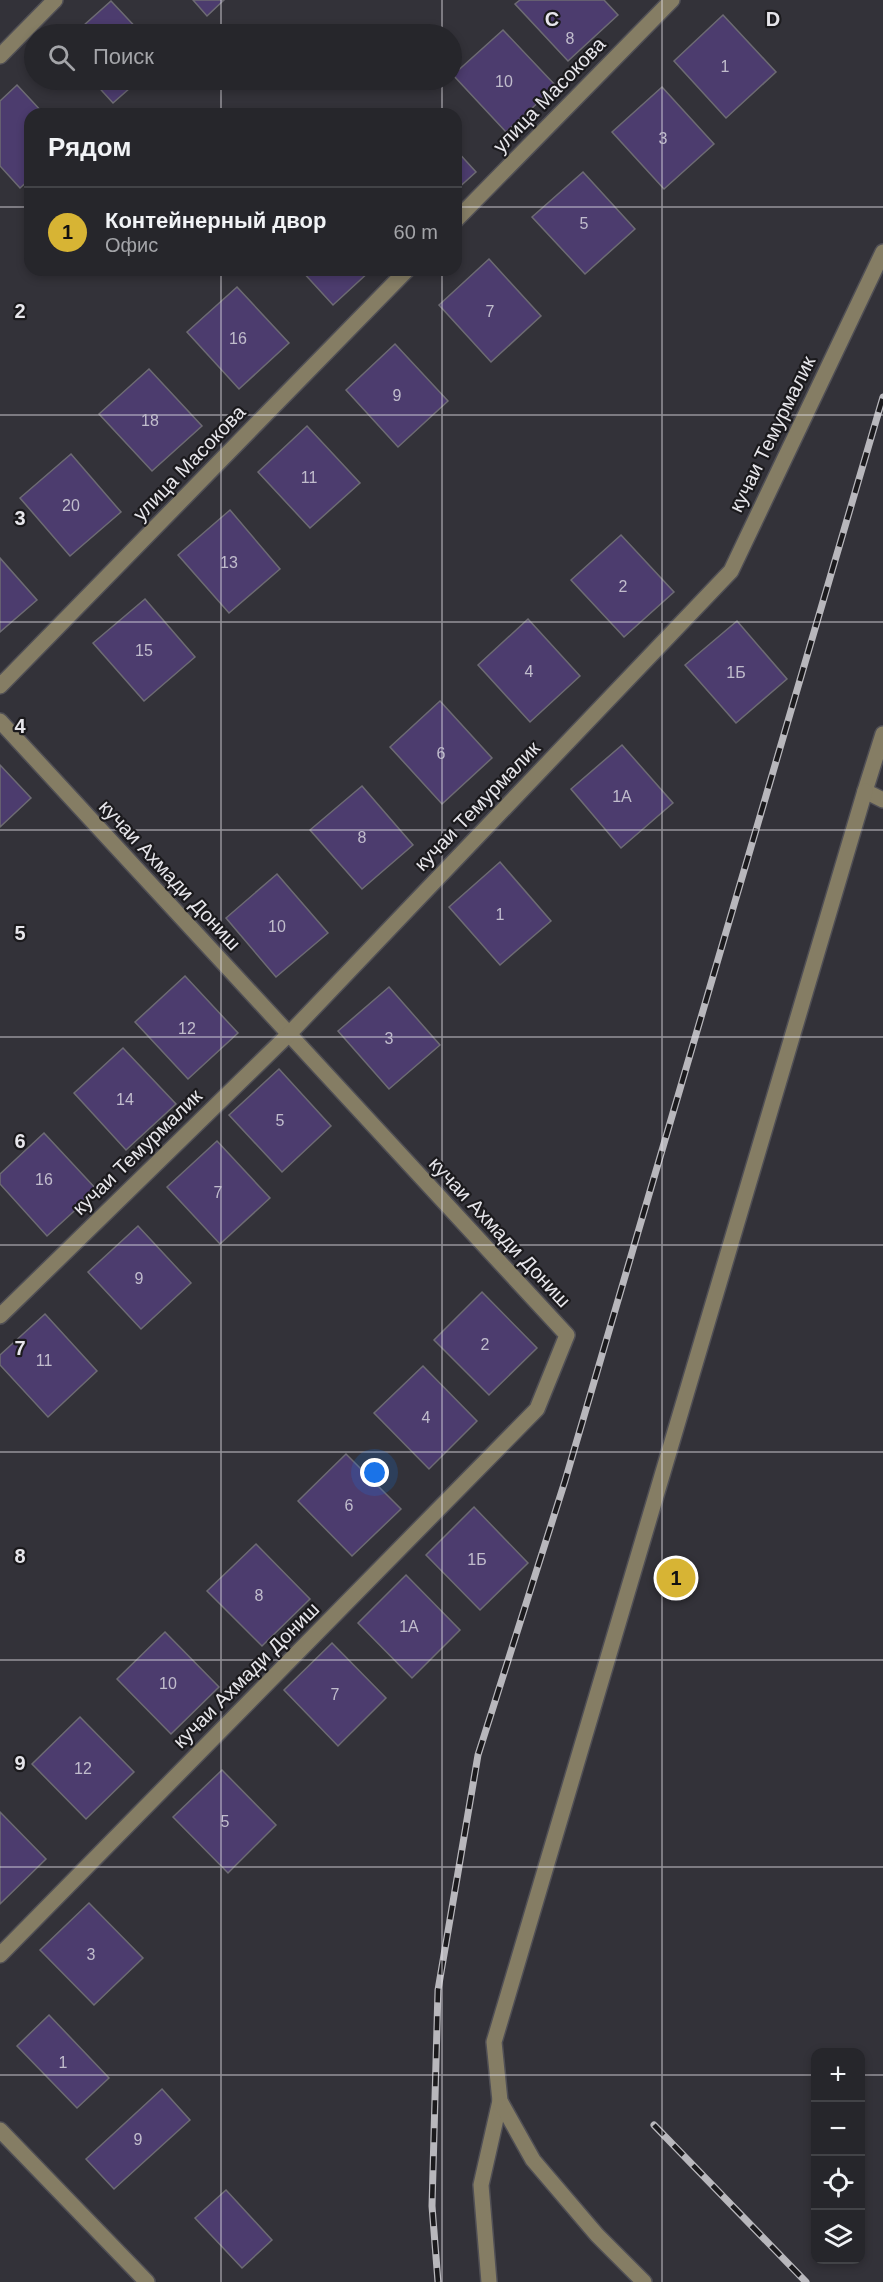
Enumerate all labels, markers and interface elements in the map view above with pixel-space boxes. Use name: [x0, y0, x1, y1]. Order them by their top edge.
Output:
text: C: [545, 8, 559, 30]
text: D: [766, 8, 780, 30]
search box: [24, 24, 462, 90]
house number: 8: [566, 30, 575, 47]
street label: улица Масокова: [488, 32, 610, 157]
icon: search: [45, 41, 78, 74]
text: Поиск: [93, 44, 154, 69]
house number: 1: [721, 58, 730, 75]
house number: 10: [495, 73, 513, 90]
house number: 3: [659, 130, 668, 147]
text: Рядом: [48, 132, 131, 162]
text: Контейнерный двор: [105, 208, 326, 233]
house number: 5: [580, 215, 589, 232]
text: 1: [62, 221, 73, 243]
text: 60 m: [394, 221, 438, 243]
text: Офис: [105, 234, 158, 256]
text: 2: [14, 300, 26, 322]
house number: 7: [486, 303, 495, 320]
house number: 16: [229, 330, 247, 347]
street label: кучаи Темурмалик: [725, 352, 819, 516]
house number: 9: [393, 387, 402, 404]
street label: улица Масокова: [128, 400, 250, 525]
house number: 18: [141, 412, 159, 429]
house number: 11: [301, 469, 317, 486]
house number: 20: [62, 497, 80, 514]
text: 3: [14, 507, 26, 529]
house number: 13: [220, 554, 238, 571]
house number: 2: [619, 578, 628, 595]
house number: 15: [135, 642, 153, 659]
house number: 4: [525, 663, 534, 680]
house number: 1Б: [726, 664, 746, 681]
text: 4: [14, 715, 26, 737]
street label: кучаи Темурмалик: [410, 737, 544, 875]
house number: 6: [437, 745, 446, 762]
house number: 1А: [612, 788, 632, 805]
street label: кучаи Ахмади Дониш: [95, 795, 245, 955]
house number: 8: [358, 829, 367, 846]
house number: 1: [496, 906, 505, 923]
house number: 10: [268, 918, 286, 935]
text: 5: [14, 922, 26, 944]
house number: 12: [178, 1020, 196, 1037]
house number: 3: [385, 1030, 394, 1047]
street label: кучаи Темурмалик: [68, 1085, 206, 1219]
house number: 14: [116, 1091, 134, 1108]
house number: 5: [276, 1112, 285, 1129]
text: 6: [14, 1130, 26, 1152]
street label: кучаи Ахмади Дониш: [425, 1152, 575, 1312]
house number: 16: [35, 1171, 53, 1188]
house number: 7: [214, 1184, 223, 1201]
house number: 9: [135, 1270, 144, 1287]
house number: 2: [481, 1336, 490, 1353]
text: 7: [14, 1337, 26, 1359]
house number: 11: [36, 1352, 52, 1369]
house number: 4: [422, 1409, 431, 1426]
your location: [360, 1458, 389, 1487]
house number: 6: [345, 1497, 354, 1514]
text: 8: [14, 1545, 26, 1567]
house number: 1Б: [467, 1551, 487, 1568]
pin: 1: [656, 1556, 696, 1600]
house number: 8: [255, 1587, 264, 1604]
street label: кучаи Ахмади Дониш: [169, 1598, 323, 1752]
house number: 1А: [399, 1618, 419, 1635]
house number: 10: [159, 1675, 177, 1692]
house number: 7: [331, 1686, 340, 1703]
text: 9: [14, 1752, 26, 1774]
house number: 12: [74, 1760, 92, 1777]
house number: 5: [221, 1813, 230, 1830]
house number: 3: [87, 1946, 96, 1963]
map controls: [811, 2048, 865, 2264]
button: +: [811, 2048, 865, 2102]
house number: 1: [59, 2054, 68, 2071]
button: −: [811, 2102, 865, 2156]
house number: 9: [134, 2131, 143, 2148]
button: locate: [811, 2156, 865, 2210]
button: layers: [811, 2210, 865, 2264]

